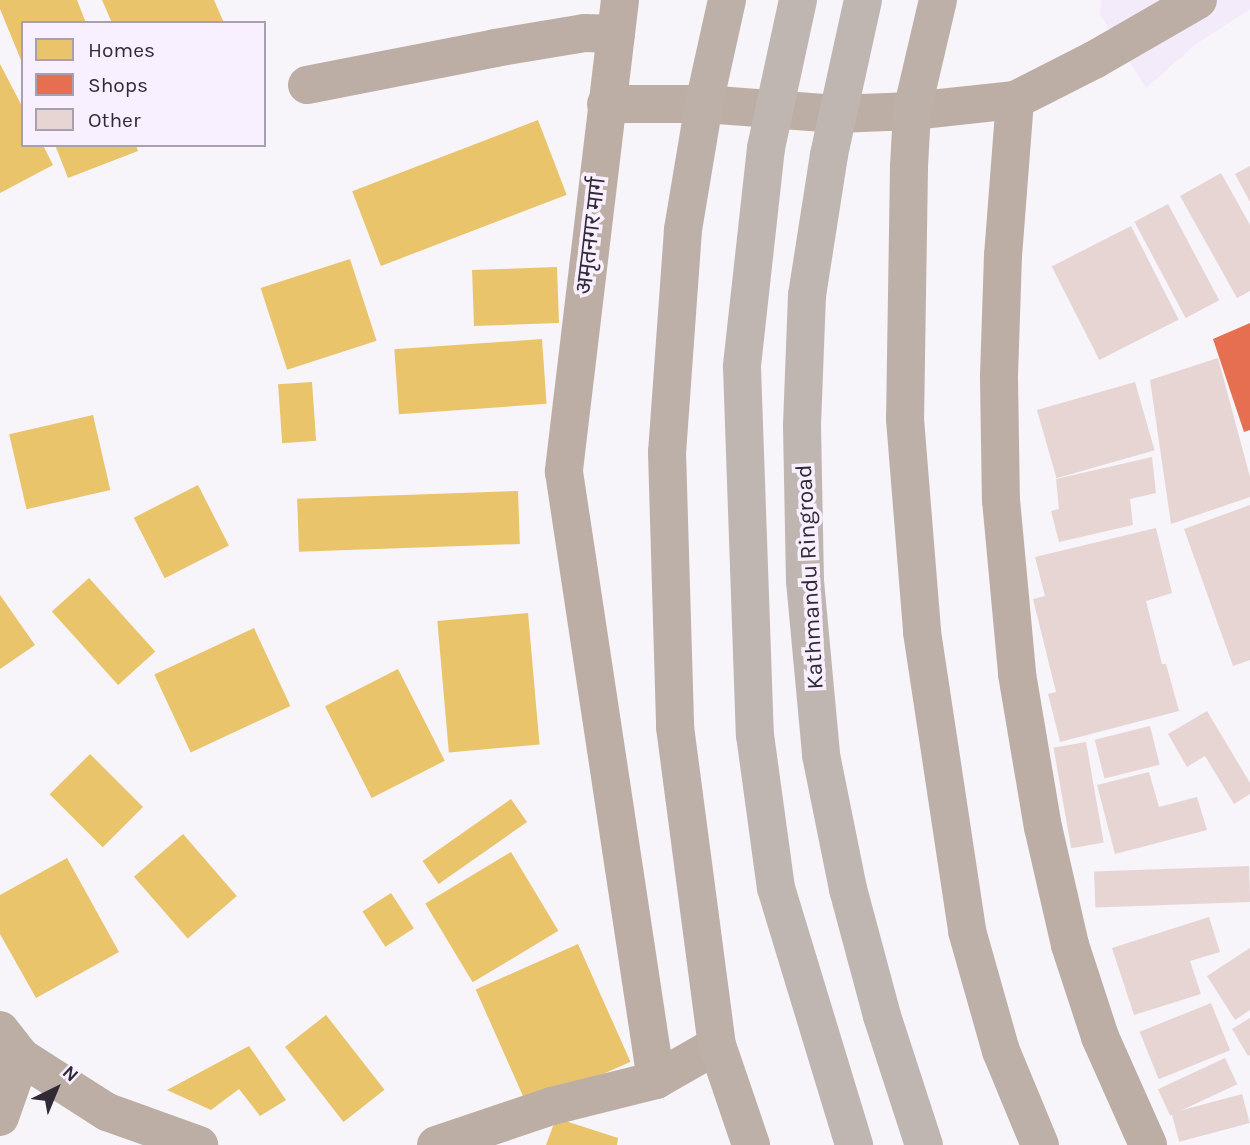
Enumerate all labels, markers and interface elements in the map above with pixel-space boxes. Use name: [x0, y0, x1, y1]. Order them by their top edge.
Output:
legend: [21, 21, 266, 147]
text: Homes: [88, 38, 155, 62]
text: Shops: [88, 73, 148, 97]
text: Other: [88, 108, 141, 132]
street label: अमृतनगर मार्ग: [570, 176, 612, 296]
street label: Kathmandu Ringroad: [790, 464, 830, 690]
north arrow: [21, 1054, 91, 1124]
text: N: [58, 1061, 83, 1086]

